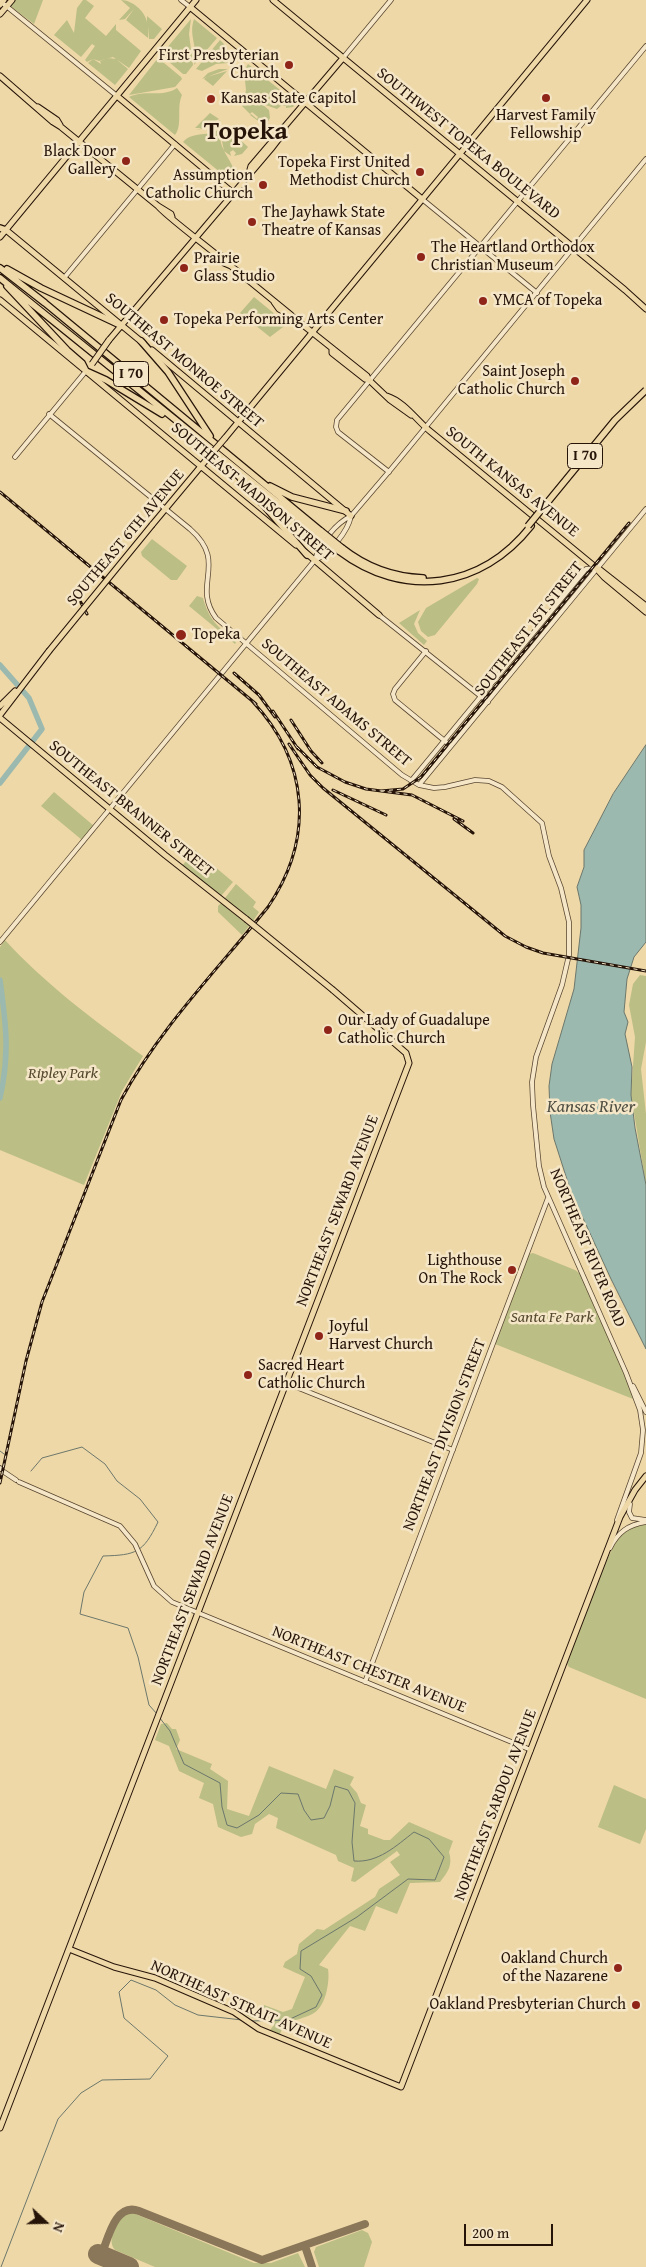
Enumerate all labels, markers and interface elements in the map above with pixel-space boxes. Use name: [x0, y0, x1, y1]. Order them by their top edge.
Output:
place label: First Presbyterian Church: [159, 46, 279, 84]
marker: First Presbyterian Church: [283, 59, 295, 71]
street label: SOUTHWEST TOPEKA BOULEVARD: [372, 64, 564, 224]
place label: Kansas State Capitol: [221, 89, 356, 109]
marker: Harvest Family Fellowship: [540, 92, 552, 104]
marker: Kansas State Capitol: [205, 93, 217, 105]
place label: Harvest Family Fellowship: [496, 106, 596, 144]
district label: Topeka: [204, 116, 288, 148]
place label: Black Door Gallery: [44, 142, 116, 180]
place label: Topeka First United Methodist Church: [278, 153, 410, 191]
marker: Black Door Gallery: [120, 155, 132, 167]
place label: Assumption Catholic Church: [146, 166, 253, 204]
marker: Topeka First United Methodist Church: [414, 166, 426, 178]
marker: Assumption Catholic Church: [257, 179, 269, 191]
place label: The Jayhawk State Theatre of Kansas: [262, 203, 385, 241]
marker: The Jayhawk State Theatre of Kansas: [246, 216, 258, 228]
place label: The Heartland Orthodox Christian Museum: [431, 238, 595, 276]
place label: Prairie Glass Studio: [194, 249, 275, 287]
marker: The Heartland Orthodox Christian Museum: [415, 251, 427, 263]
marker: Prairie Glass Studio: [178, 262, 190, 274]
street label: SOUTHEAST MONROE STREET: [101, 289, 267, 433]
place label: YMCA of Topeka: [493, 291, 602, 311]
marker: YMCA of Topeka: [477, 295, 489, 307]
place label: Topeka Performing Arts Center: [174, 310, 383, 330]
marker: Topeka Performing Arts Center: [158, 314, 170, 326]
road number: I 70: [114, 362, 148, 386]
place label: Saint Joseph Catholic Church: [458, 362, 565, 400]
marker: Saint Joseph Catholic Church: [569, 375, 581, 387]
street label: SOUTHEAST MADISON STREET: [167, 418, 337, 566]
street label: SOUTH KANSAS AVENUE: [442, 422, 582, 542]
road number: I 70: [568, 444, 602, 468]
street label: SOUTHEAST 6TH AVENUE: [63, 466, 189, 610]
street label: SOUTHEAST 1ST STREET: [471, 558, 587, 700]
place label: Topeka: [192, 625, 240, 645]
marker: Topeka: [174, 628, 188, 642]
street label: SOUTHEAST ADAMS STREET: [257, 635, 415, 771]
street label: SOUTHEAST BRANNER STREET: [45, 737, 217, 881]
place label: Our Lady of Guadalupe Catholic Church: [338, 1011, 490, 1049]
marker: Our Lady of Guadalupe Catholic Church: [322, 1024, 334, 1036]
park label: Ripley Park: [28, 1064, 98, 1084]
water label: Kansas River: [547, 1096, 635, 1118]
street label: NORTHEAST SEWARD AVENUE: [293, 1113, 383, 1309]
street label: NORTHEAST RIVER ROAD: [545, 1166, 629, 1330]
place label: Lighthouse On The Rock: [418, 1251, 502, 1289]
marker: Lighthouse On The Rock: [506, 1264, 518, 1276]
park label: Santa Fe Park: [511, 1308, 593, 1328]
place label: Joyful Harvest Church: [329, 1317, 433, 1355]
marker: Joyful Harvest Church: [313, 1330, 325, 1342]
street label: NORTHEAST DIVISION STREET: [399, 1336, 491, 1534]
place label: Sacred Heart Catholic Church: [258, 1356, 365, 1394]
marker: Sacred Heart Catholic Church: [242, 1369, 254, 1381]
street label: NORTHEAST SEWARD AVENUE: [148, 1492, 238, 1688]
street label: NORTHEAST CHESTER AVENUE: [269, 1622, 469, 1718]
street label: NORTHEAST SARDOU AVENUE: [451, 1707, 541, 1903]
place label: Oakland Church of the Nazarene: [501, 1949, 608, 1987]
street label: NORTHEAST STRAIT AVENUE: [148, 1956, 334, 2054]
marker: Oakland Church of the Nazarene: [612, 1962, 624, 1974]
place label: Oakland Presbyterian Church: [430, 1995, 626, 2015]
marker: Oakland Presbyterian Church: [630, 1999, 642, 2011]
north arrow: [20, 2197, 70, 2247]
scale bar: [466, 2214, 555, 2246]
text: N: [48, 2219, 70, 2235]
text: 200 m: [472, 2222, 509, 2243]

